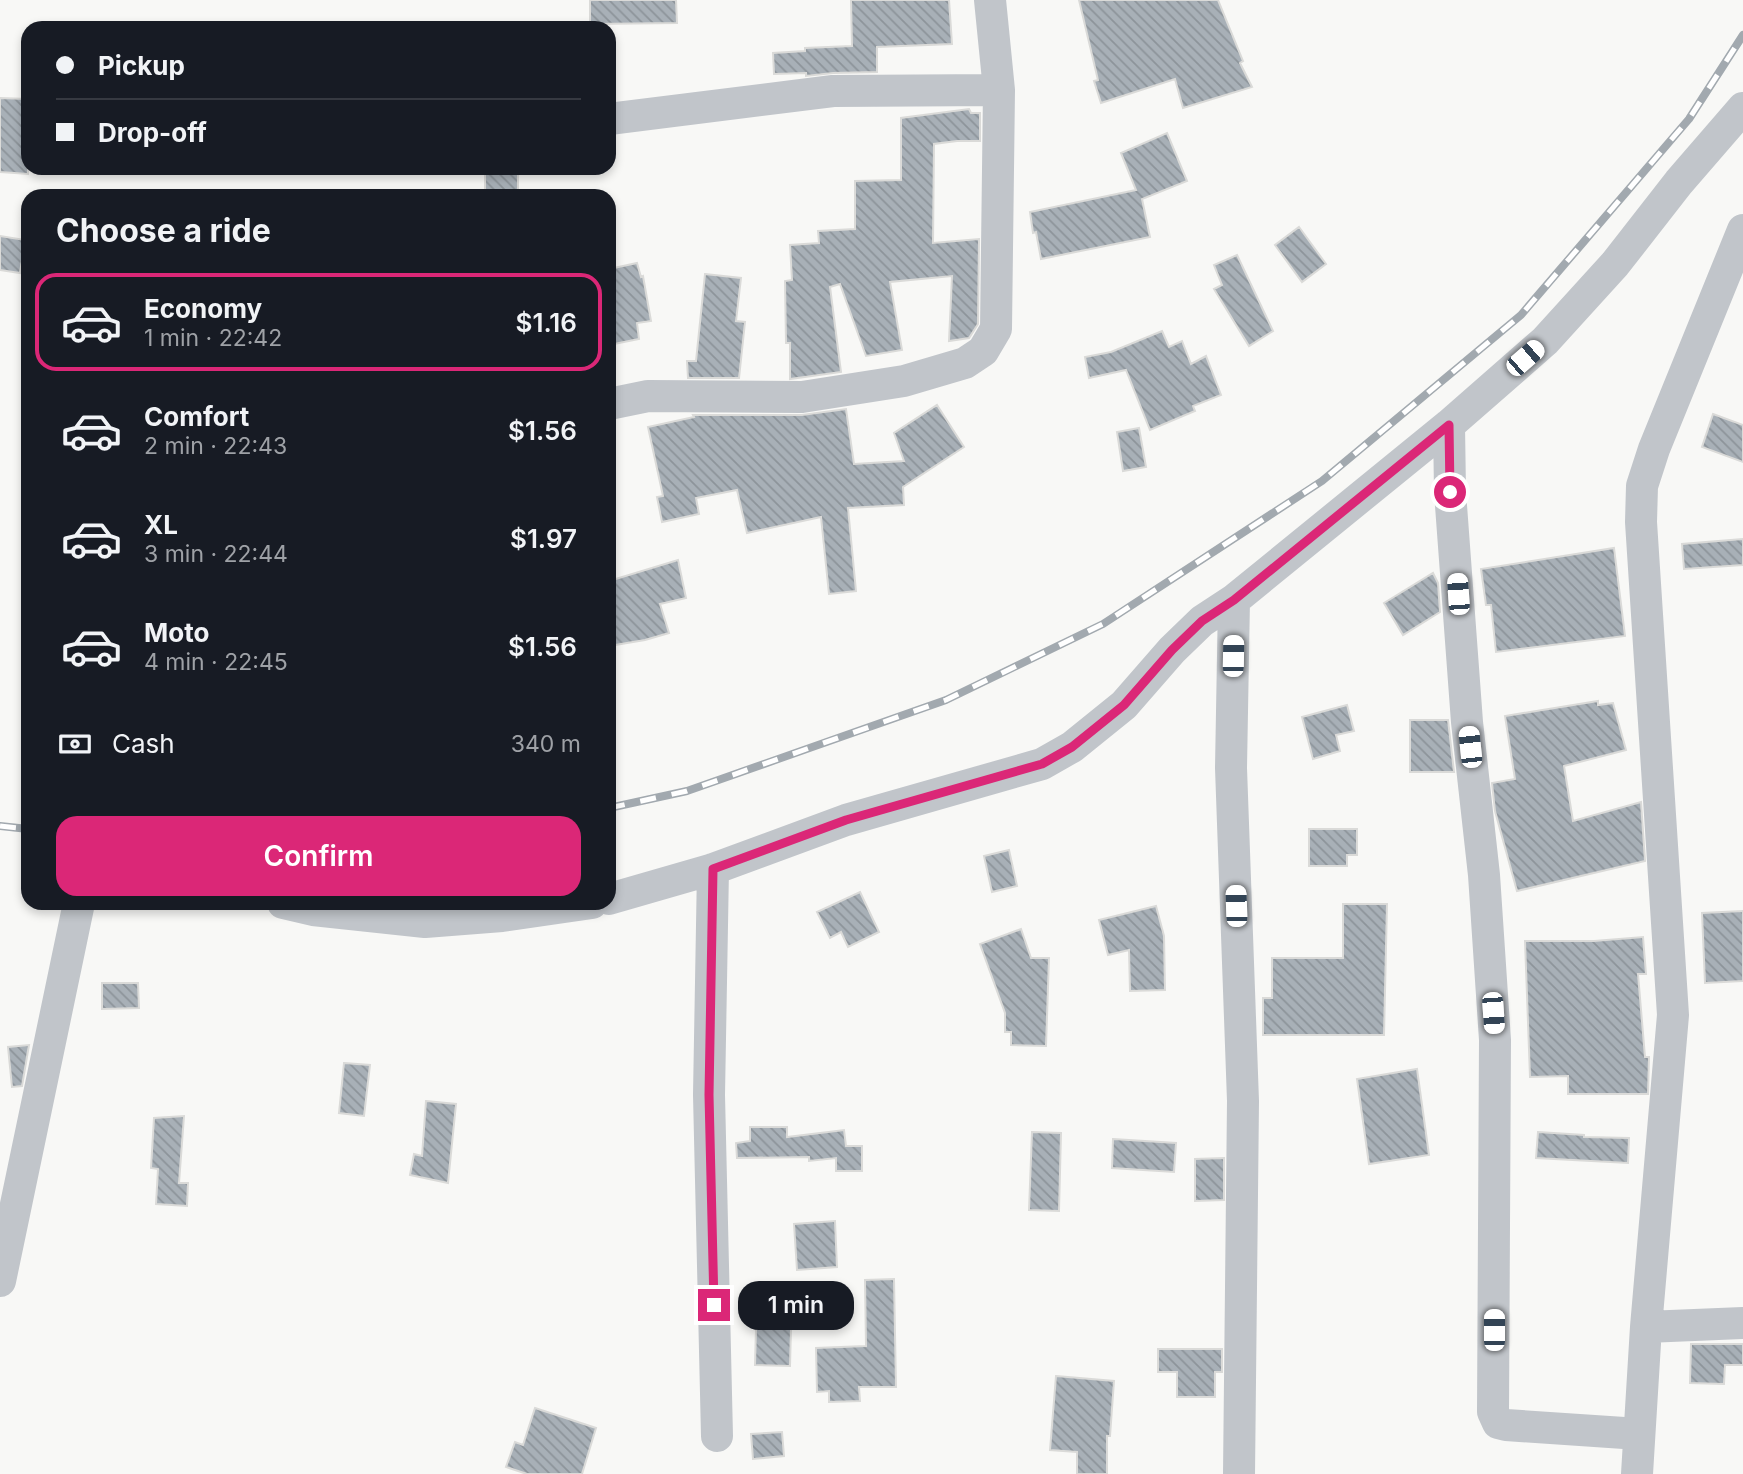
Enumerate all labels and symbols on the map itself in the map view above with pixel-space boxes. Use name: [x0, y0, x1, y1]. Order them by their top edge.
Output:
car: [1503, 336, 1548, 380]
route start: [1434, 476, 1466, 508]
car: [1447, 572, 1470, 616]
car: [1223, 635, 1244, 677]
car: [1458, 725, 1483, 769]
car: [1225, 885, 1248, 927]
car: [1482, 991, 1505, 1035]
callout: 1 min: [738, 1280, 854, 1330]
route end: [698, 1289, 730, 1321]
car: [1484, 1309, 1505, 1351]

